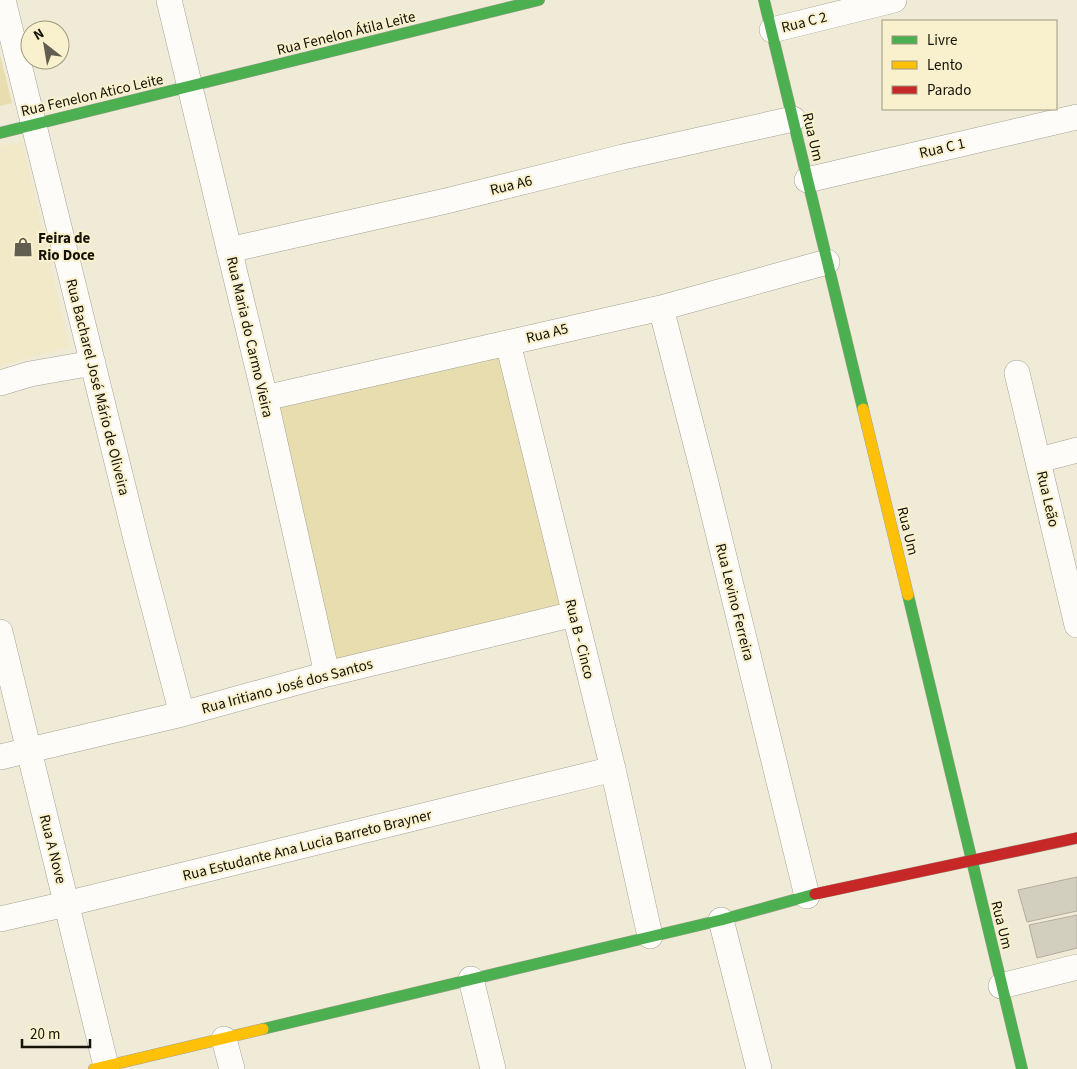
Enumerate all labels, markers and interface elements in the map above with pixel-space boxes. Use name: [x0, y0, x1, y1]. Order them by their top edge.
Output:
street label: Rua Fenelon Átila Leite: [275, 6, 418, 61]
street label: Rua C 2: [779, 7, 829, 38]
north arrow: [20, 20, 70, 70]
legend: [882, 20, 1057, 110]
text: N: [30, 24, 48, 46]
text: Livre: [927, 30, 957, 51]
text: Lento: [927, 55, 963, 76]
street label: Rua Fenelon Atico Leite: [19, 69, 165, 122]
text: Parado: [927, 80, 971, 101]
street label: Rua Um: [797, 111, 828, 164]
street label: Rua C 1: [917, 133, 967, 164]
street label: Rua A6: [488, 170, 534, 201]
place label: Feira de Rio Doce: [38, 228, 95, 266]
shop icon: Feira de Rio Doce: [12, 236, 34, 258]
street label: Rua Maria do Carmo Vieira: [221, 255, 278, 420]
street label: Rua Bacharel José Mário de Oliveira: [60, 277, 135, 498]
street label: Rua A5: [524, 318, 570, 349]
street label: Rua Leão: [1031, 469, 1064, 529]
street label: Rua Um: [891, 505, 924, 558]
street label: Rua Levino Ferreira: [710, 541, 759, 663]
street label: Rua B - Cinco: [559, 597, 600, 681]
street label: Rua Iritiano José dos Santos: [199, 653, 375, 719]
street label: Rua Estudante Ana Lucia Barreto Brayner: [180, 804, 435, 887]
street label: Rua A Nove: [34, 812, 71, 886]
street label: Rua Um: [985, 899, 1018, 952]
scale bar: [22, 1016, 90, 1048]
text: 20 m: [30, 1024, 60, 1045]

